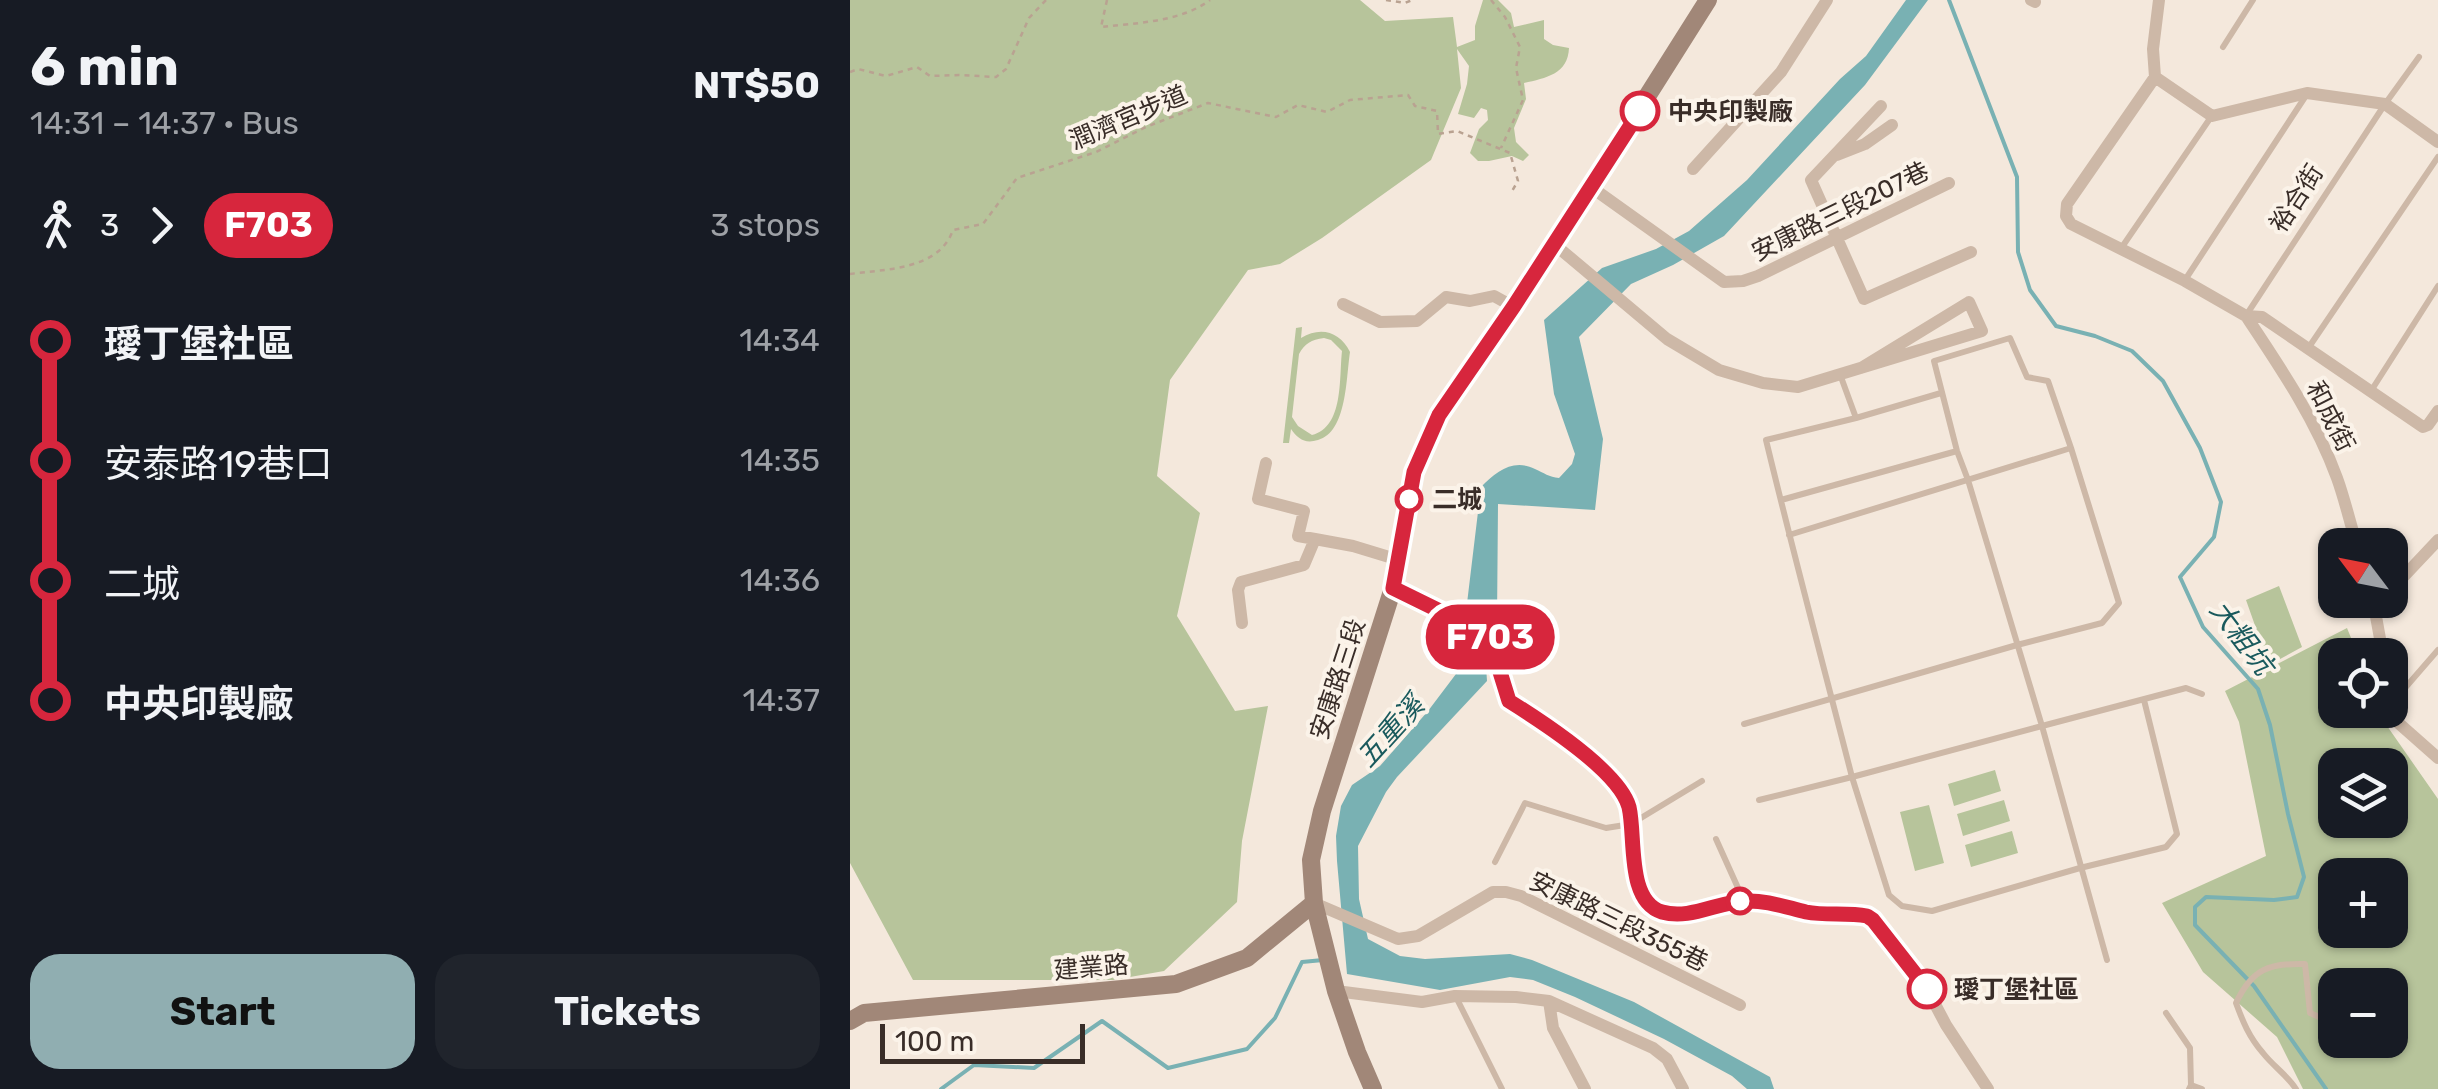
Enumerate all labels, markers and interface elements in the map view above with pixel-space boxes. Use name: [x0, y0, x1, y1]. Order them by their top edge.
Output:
text: 6 min: [30, 34, 179, 99]
text: NT$50: [693, 62, 820, 108]
street label: 潤濟宮步道: [1065, 80, 1191, 155]
marker: 中央印製廠: [1621, 92, 1659, 130]
place label: 中央印製廠: [1668, 97, 1793, 126]
text: 14:31 – 14:37 · Bus: [30, 104, 299, 142]
street label: 安康路三段207巷: [1747, 156, 1933, 267]
street label: 裕合街: [2264, 159, 2329, 238]
icon: walk: [30, 198, 85, 253]
icon: forward: [134, 198, 189, 253]
text: F703: [224, 204, 313, 246]
text: 3: [100, 206, 119, 244]
text: 3 stops: [710, 206, 820, 244]
text: 璦丁堡社區: [104, 321, 294, 367]
text: 14:34: [739, 321, 820, 359]
street label: 和成街: [2301, 376, 2361, 456]
text: 安泰路19巷口: [104, 441, 333, 487]
text: 14:35: [740, 441, 820, 479]
place label: 二城: [1432, 485, 1482, 514]
marker: 二城: [1396, 486, 1422, 512]
north arrow: [2318, 528, 2408, 618]
map controls: [2318, 528, 2408, 1058]
text: 二城: [104, 561, 180, 607]
text: 14:36: [740, 561, 820, 599]
water label: 大粗坑: [2203, 594, 2282, 684]
line badge: F703: [1420, 604, 1560, 670]
street label: 安康路三段: [1304, 615, 1371, 743]
text: F703: [1446, 616, 1534, 658]
button: locate: [2318, 638, 2408, 728]
text: 中央印製廠: [104, 681, 294, 727]
text: 14:37: [743, 681, 820, 719]
water label: 五重溪: [1350, 686, 1433, 774]
button: layers: [2318, 748, 2408, 838]
button: +: [2318, 858, 2408, 948]
street label: 安康路三段355巷: [1525, 866, 1713, 977]
unlabelled marker: [1727, 888, 1753, 914]
street label: 建業路: [1052, 950, 1130, 985]
button: Start: [30, 954, 415, 1069]
button: Tickets: [435, 954, 820, 1069]
button: −: [2318, 968, 2408, 1058]
marker: 璦丁堡社區: [1908, 970, 1946, 1008]
place label: 璦丁堡社區: [1954, 975, 2079, 1004]
scale bar: [880, 1019, 1085, 1064]
text: 100 m: [895, 1025, 974, 1058]

